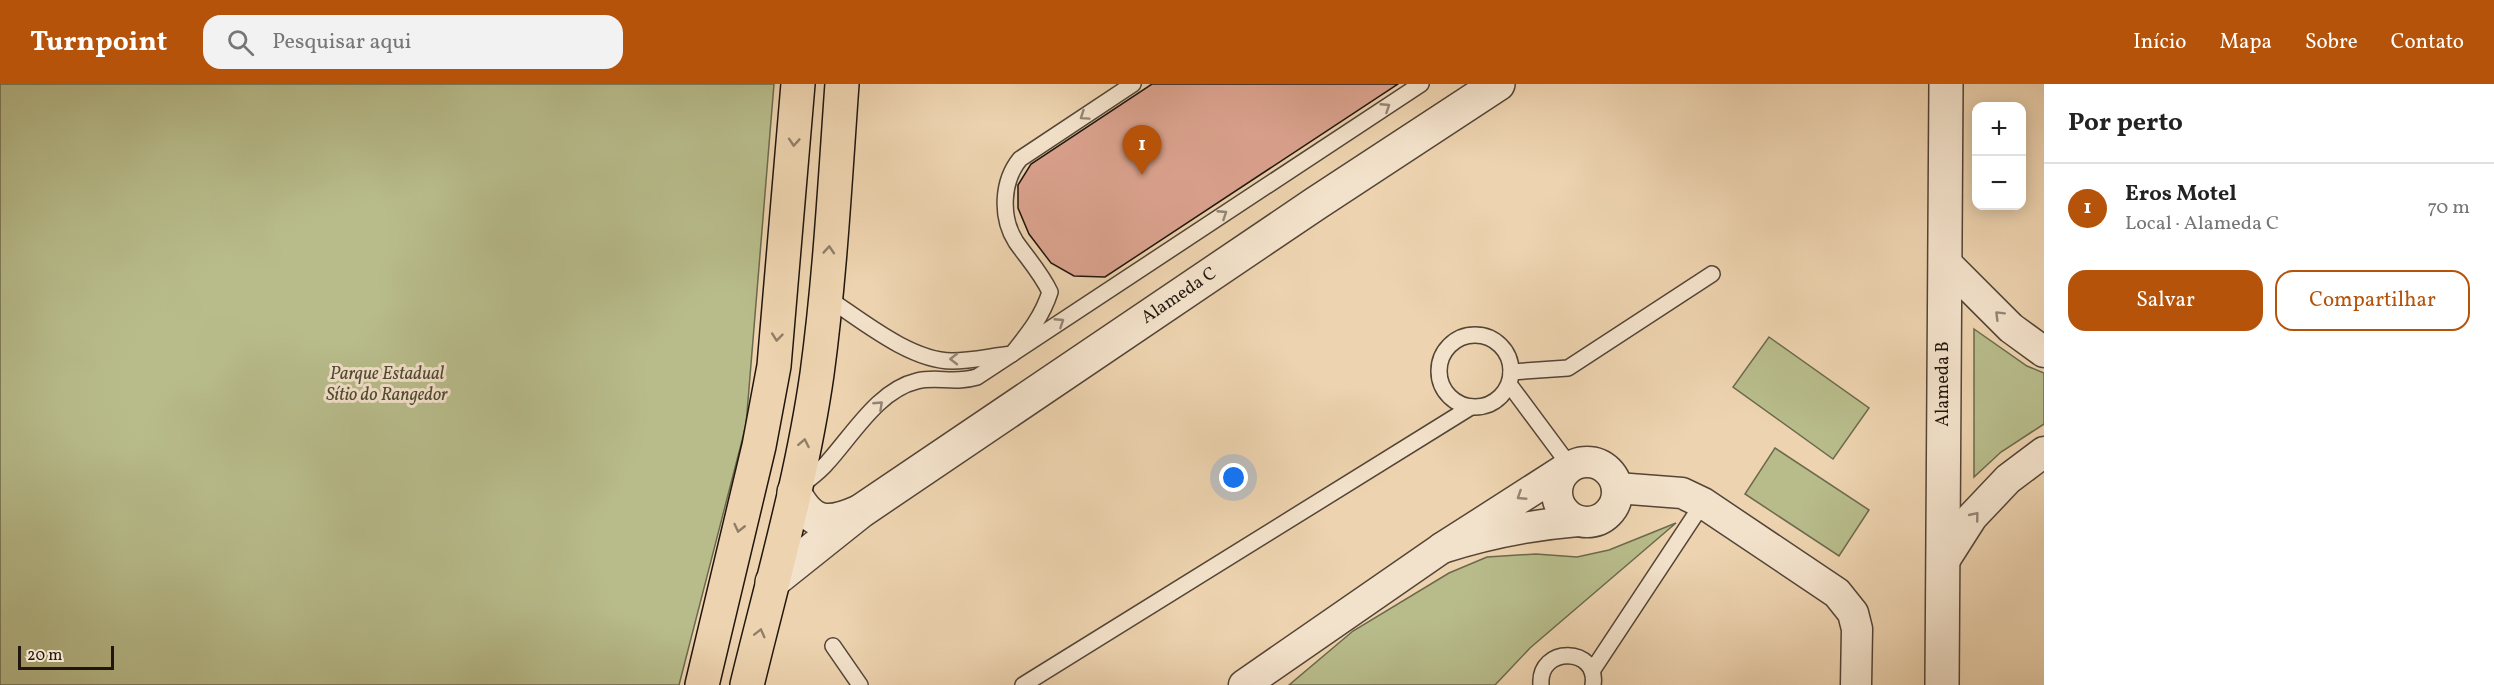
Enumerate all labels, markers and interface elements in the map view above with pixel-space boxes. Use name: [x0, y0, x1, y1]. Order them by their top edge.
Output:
search box: [203, 15, 623, 69]
text: Turnpoint: [30, 23, 167, 62]
icon: search: [224, 26, 257, 59]
text: Pesquisar aqui: [272, 27, 411, 58]
text: Início: [2133, 28, 2186, 57]
text: Mapa: [2219, 28, 2272, 57]
text: Sobre: [2305, 28, 2358, 57]
text: Contato: [2391, 28, 2464, 57]
map controls: [1972, 102, 2026, 210]
button: +: [1972, 102, 2026, 156]
one-way arrow: [1379, 103, 1390, 114]
text: Por perto: [2068, 105, 2183, 141]
one-way arrow: [1080, 109, 1090, 121]
pin: 1: [1122, 126, 1162, 175]
one-way arrow: [788, 138, 801, 147]
button: −: [1972, 156, 2026, 210]
text: Eros Motel: [2125, 179, 2237, 210]
text: 1: [2083, 194, 2092, 222]
text: 70 m: [2427, 194, 2470, 222]
one-way arrow: [1216, 210, 1227, 221]
text: Local · Alameda C: [2125, 210, 2279, 238]
one-way arrow: [822, 245, 835, 254]
street label: Alameda C: [1136, 262, 1222, 330]
button: Salvar: [2068, 270, 2263, 331]
button: Compartilhar: [2275, 270, 2470, 331]
one-way arrow: [1995, 311, 2005, 322]
one-way arrow: [1054, 318, 1065, 329]
one-way arrow: [771, 332, 784, 341]
street label: Alameda B: [1931, 341, 1956, 427]
one-way arrow: [949, 353, 958, 365]
park label: Parque Estadual Sítio do Rangedor: [326, 362, 448, 408]
one-way arrow: [872, 401, 883, 412]
one-way arrow: [797, 438, 810, 448]
your location: [1219, 463, 1248, 492]
one-way arrow: [1516, 489, 1527, 500]
one-way arrow: [1967, 512, 1978, 523]
one-way arrow: [734, 523, 747, 533]
one-way arrow: [752, 629, 765, 639]
scale bar: [18, 643, 114, 670]
text: 20 m: [27, 645, 62, 667]

